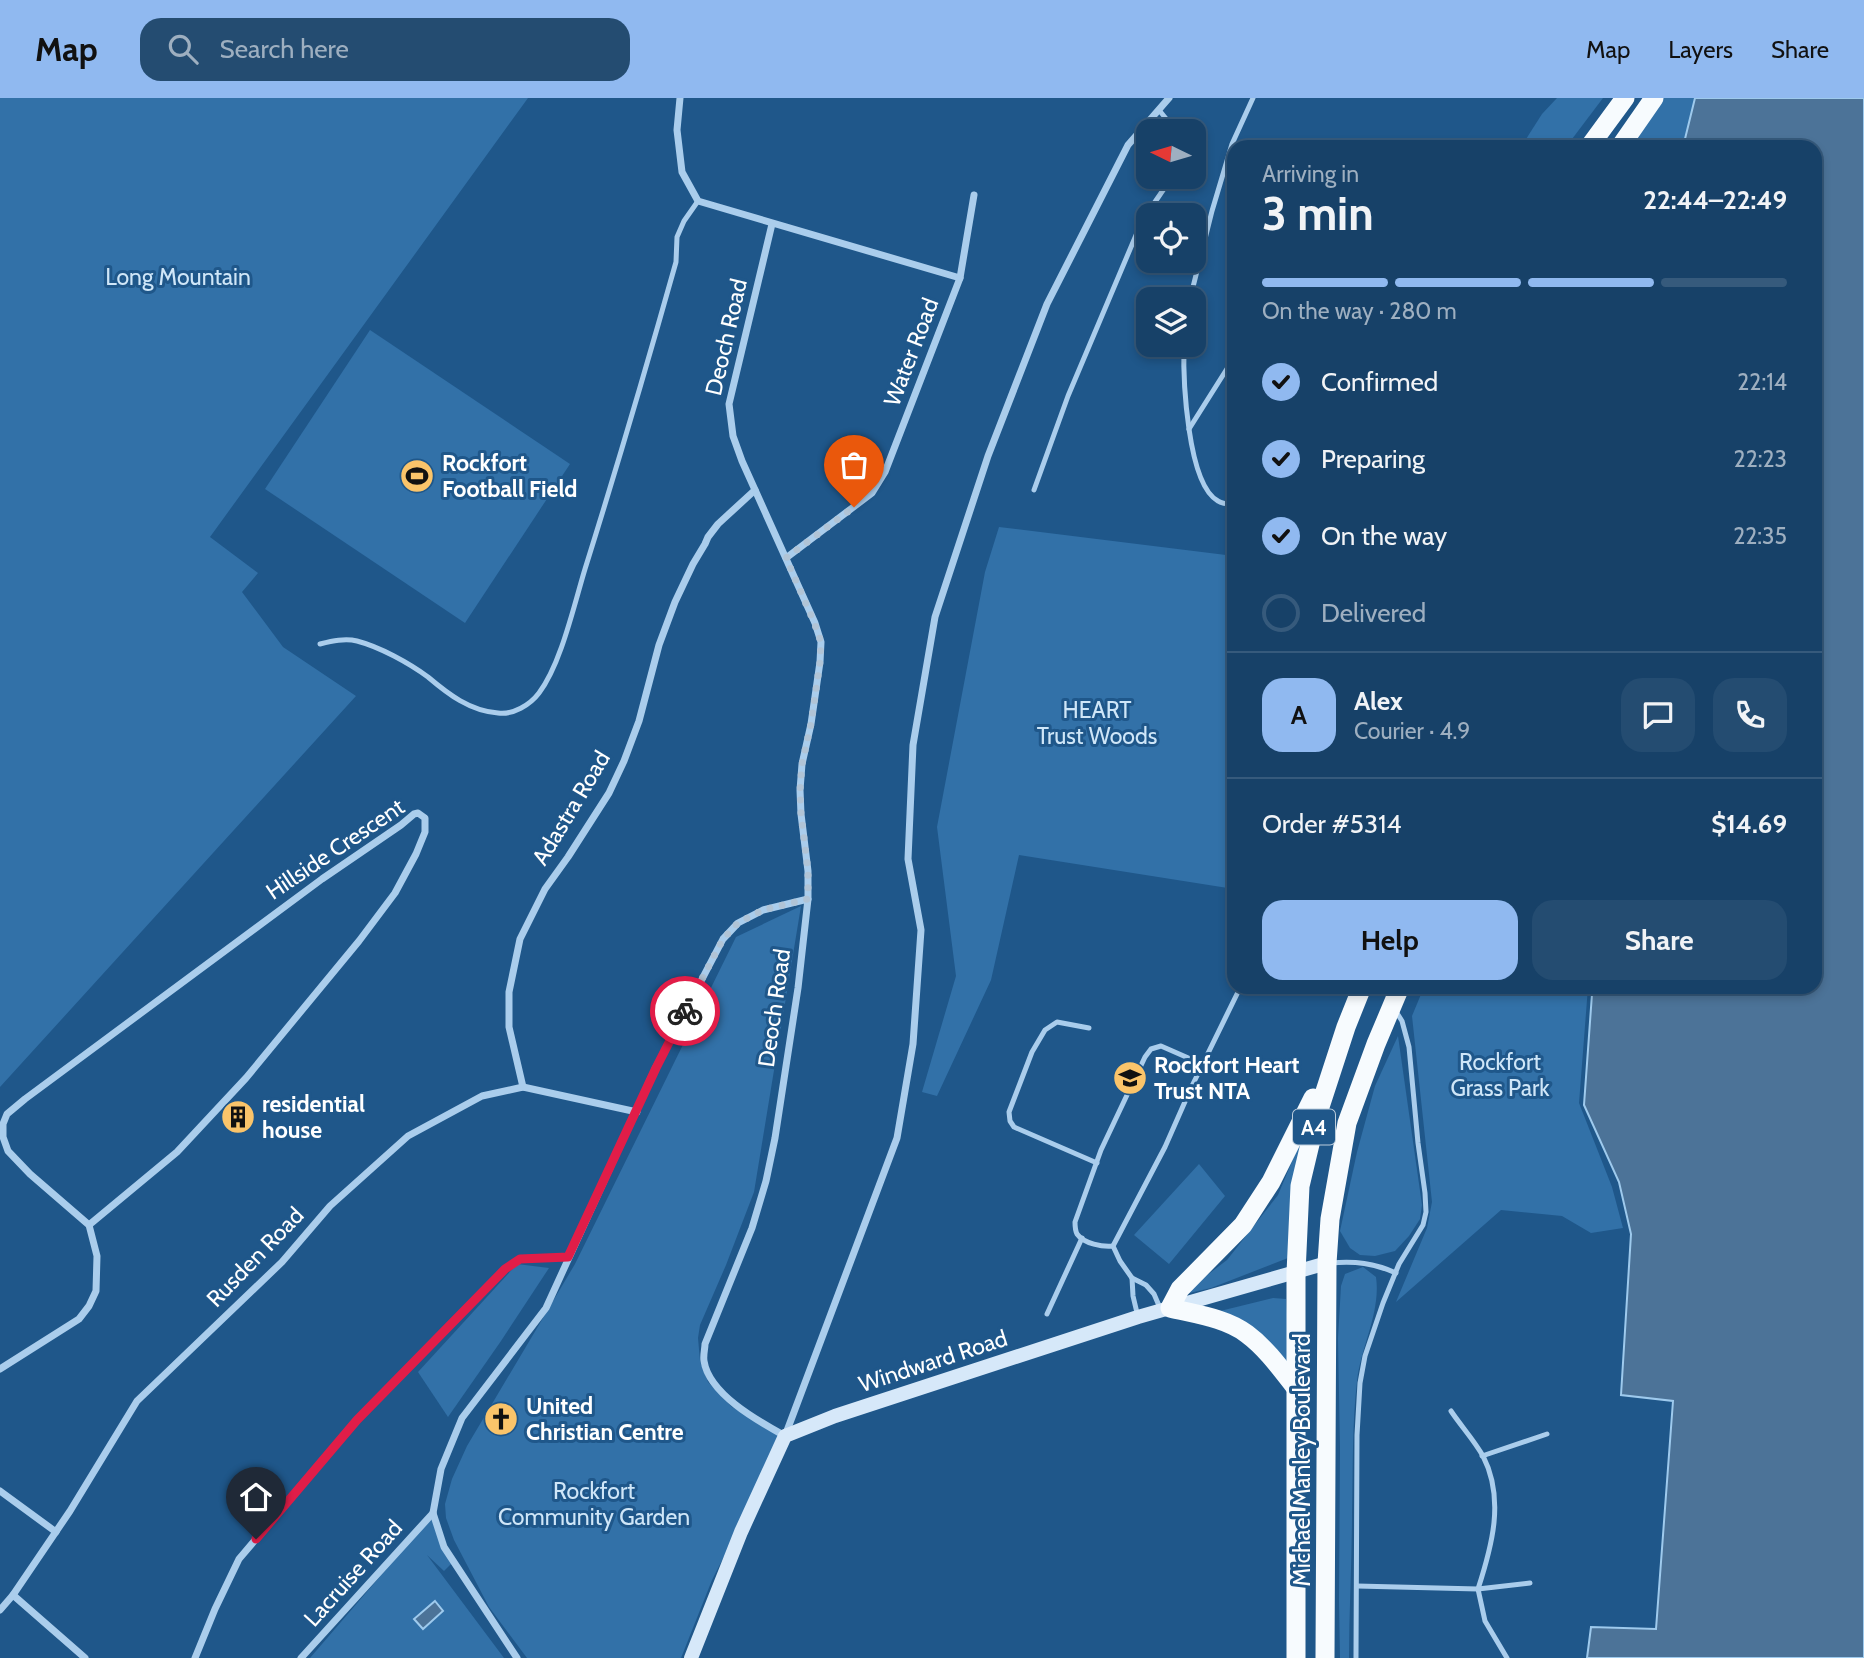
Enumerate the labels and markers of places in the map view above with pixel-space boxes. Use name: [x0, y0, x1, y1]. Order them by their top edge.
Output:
pin: [824, 435, 884, 507]
place label: Rockfort Football Field: [442, 449, 577, 503]
sports icon: Rockfort Football Field: [398, 457, 436, 495]
place label: Rockfort Heart Trust NTA: [1154, 1051, 1300, 1105]
school or university icon: Rockfort Heart Trust NTA: [1111, 1059, 1149, 1097]
place label: residential house: [262, 1090, 365, 1144]
building icon: residential house: [219, 1098, 257, 1136]
place label: United Christian Centre: [526, 1392, 684, 1446]
church icon: United Christian Centre: [482, 1400, 520, 1438]
pin: [226, 1467, 286, 1539]

